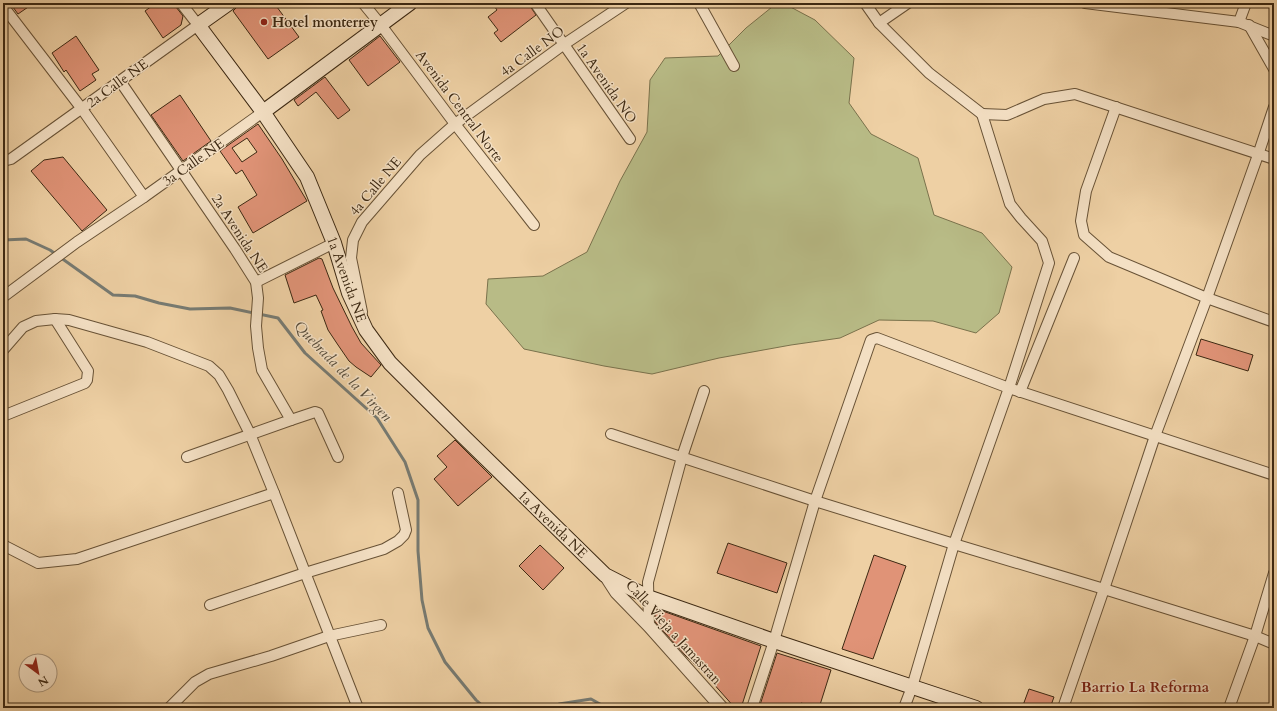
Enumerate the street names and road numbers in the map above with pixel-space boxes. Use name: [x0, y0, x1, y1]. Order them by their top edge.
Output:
street label: 4a Calle NO: [496, 22, 568, 81]
street label: 1a Avenida NO: [572, 40, 641, 127]
street label: Avenida Central Norte: [411, 46, 508, 166]
street label: 2a Calle NE: [83, 54, 152, 112]
street label: 3a Calle NE: [159, 134, 228, 191]
street label: 4a Calle NE: [345, 153, 406, 220]
street label: 2a Avenida NE: [207, 190, 272, 277]
street label: 1a Avenida NE: [322, 234, 371, 325]
street label: 1a Avenida NE: [514, 486, 592, 563]
street label: Calle Vieja a Jamastran: [621, 576, 726, 689]

